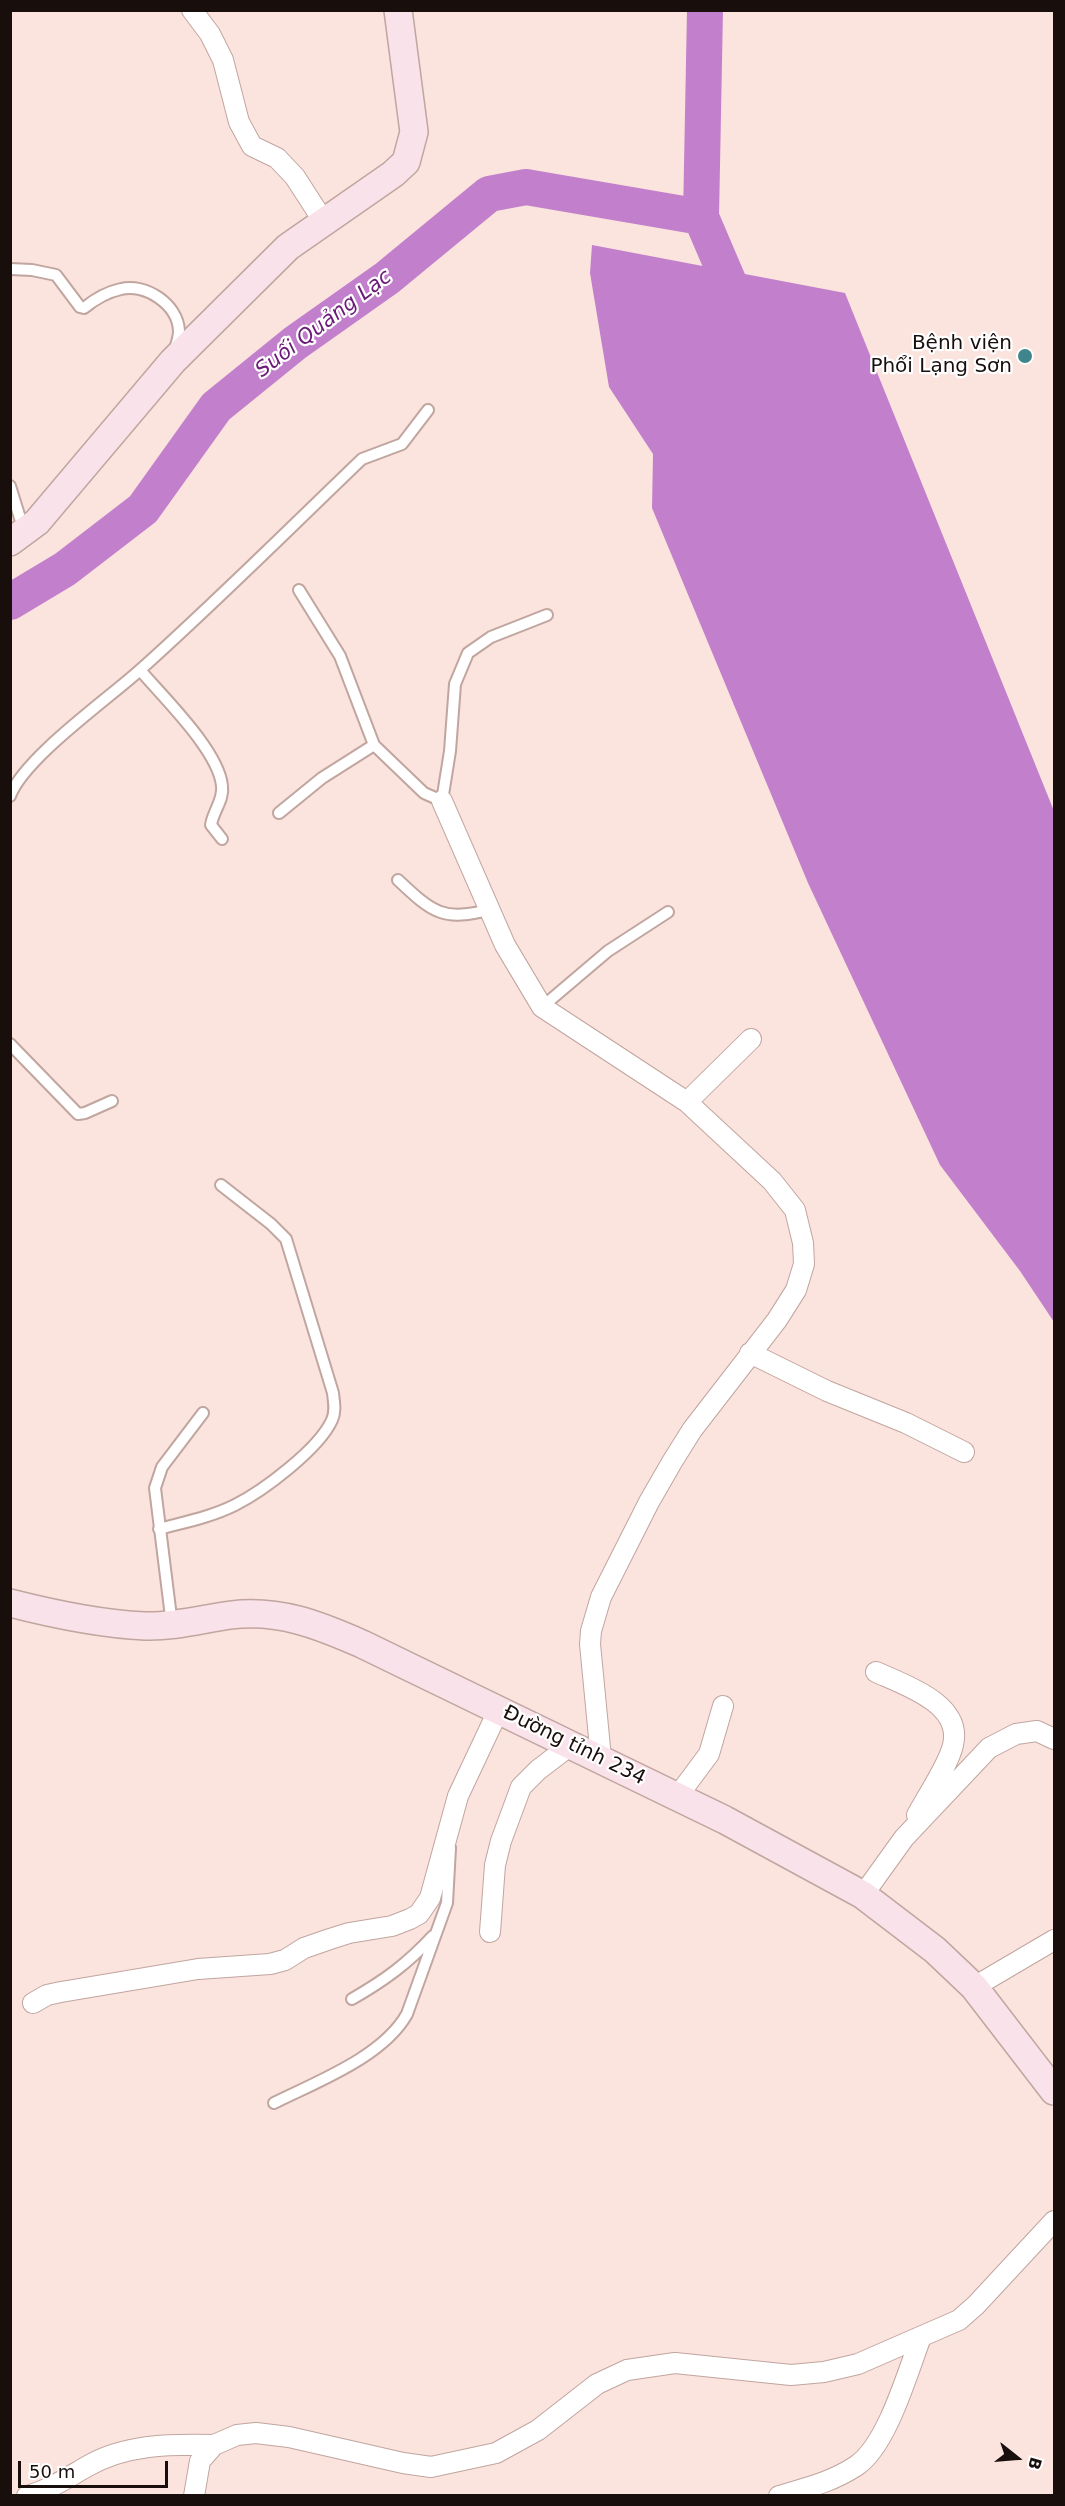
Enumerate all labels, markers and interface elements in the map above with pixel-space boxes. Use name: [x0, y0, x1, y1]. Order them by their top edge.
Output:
water label: Suối Quảng Lạc: [251, 265, 397, 383]
place label: Bệnh viện Phổi Lạng Sơn: [870, 332, 1012, 379]
marker: Bệnh viện Phổi Lạng Sơn: [1016, 347, 1034, 365]
street label: Đường tỉnh 234: [499, 1701, 649, 1791]
north arrow: [987, 2428, 1047, 2488]
scale bar: [21, 2449, 171, 2487]
text: B: [1024, 2455, 1046, 2472]
text: 50 m: [29, 2461, 75, 2482]

